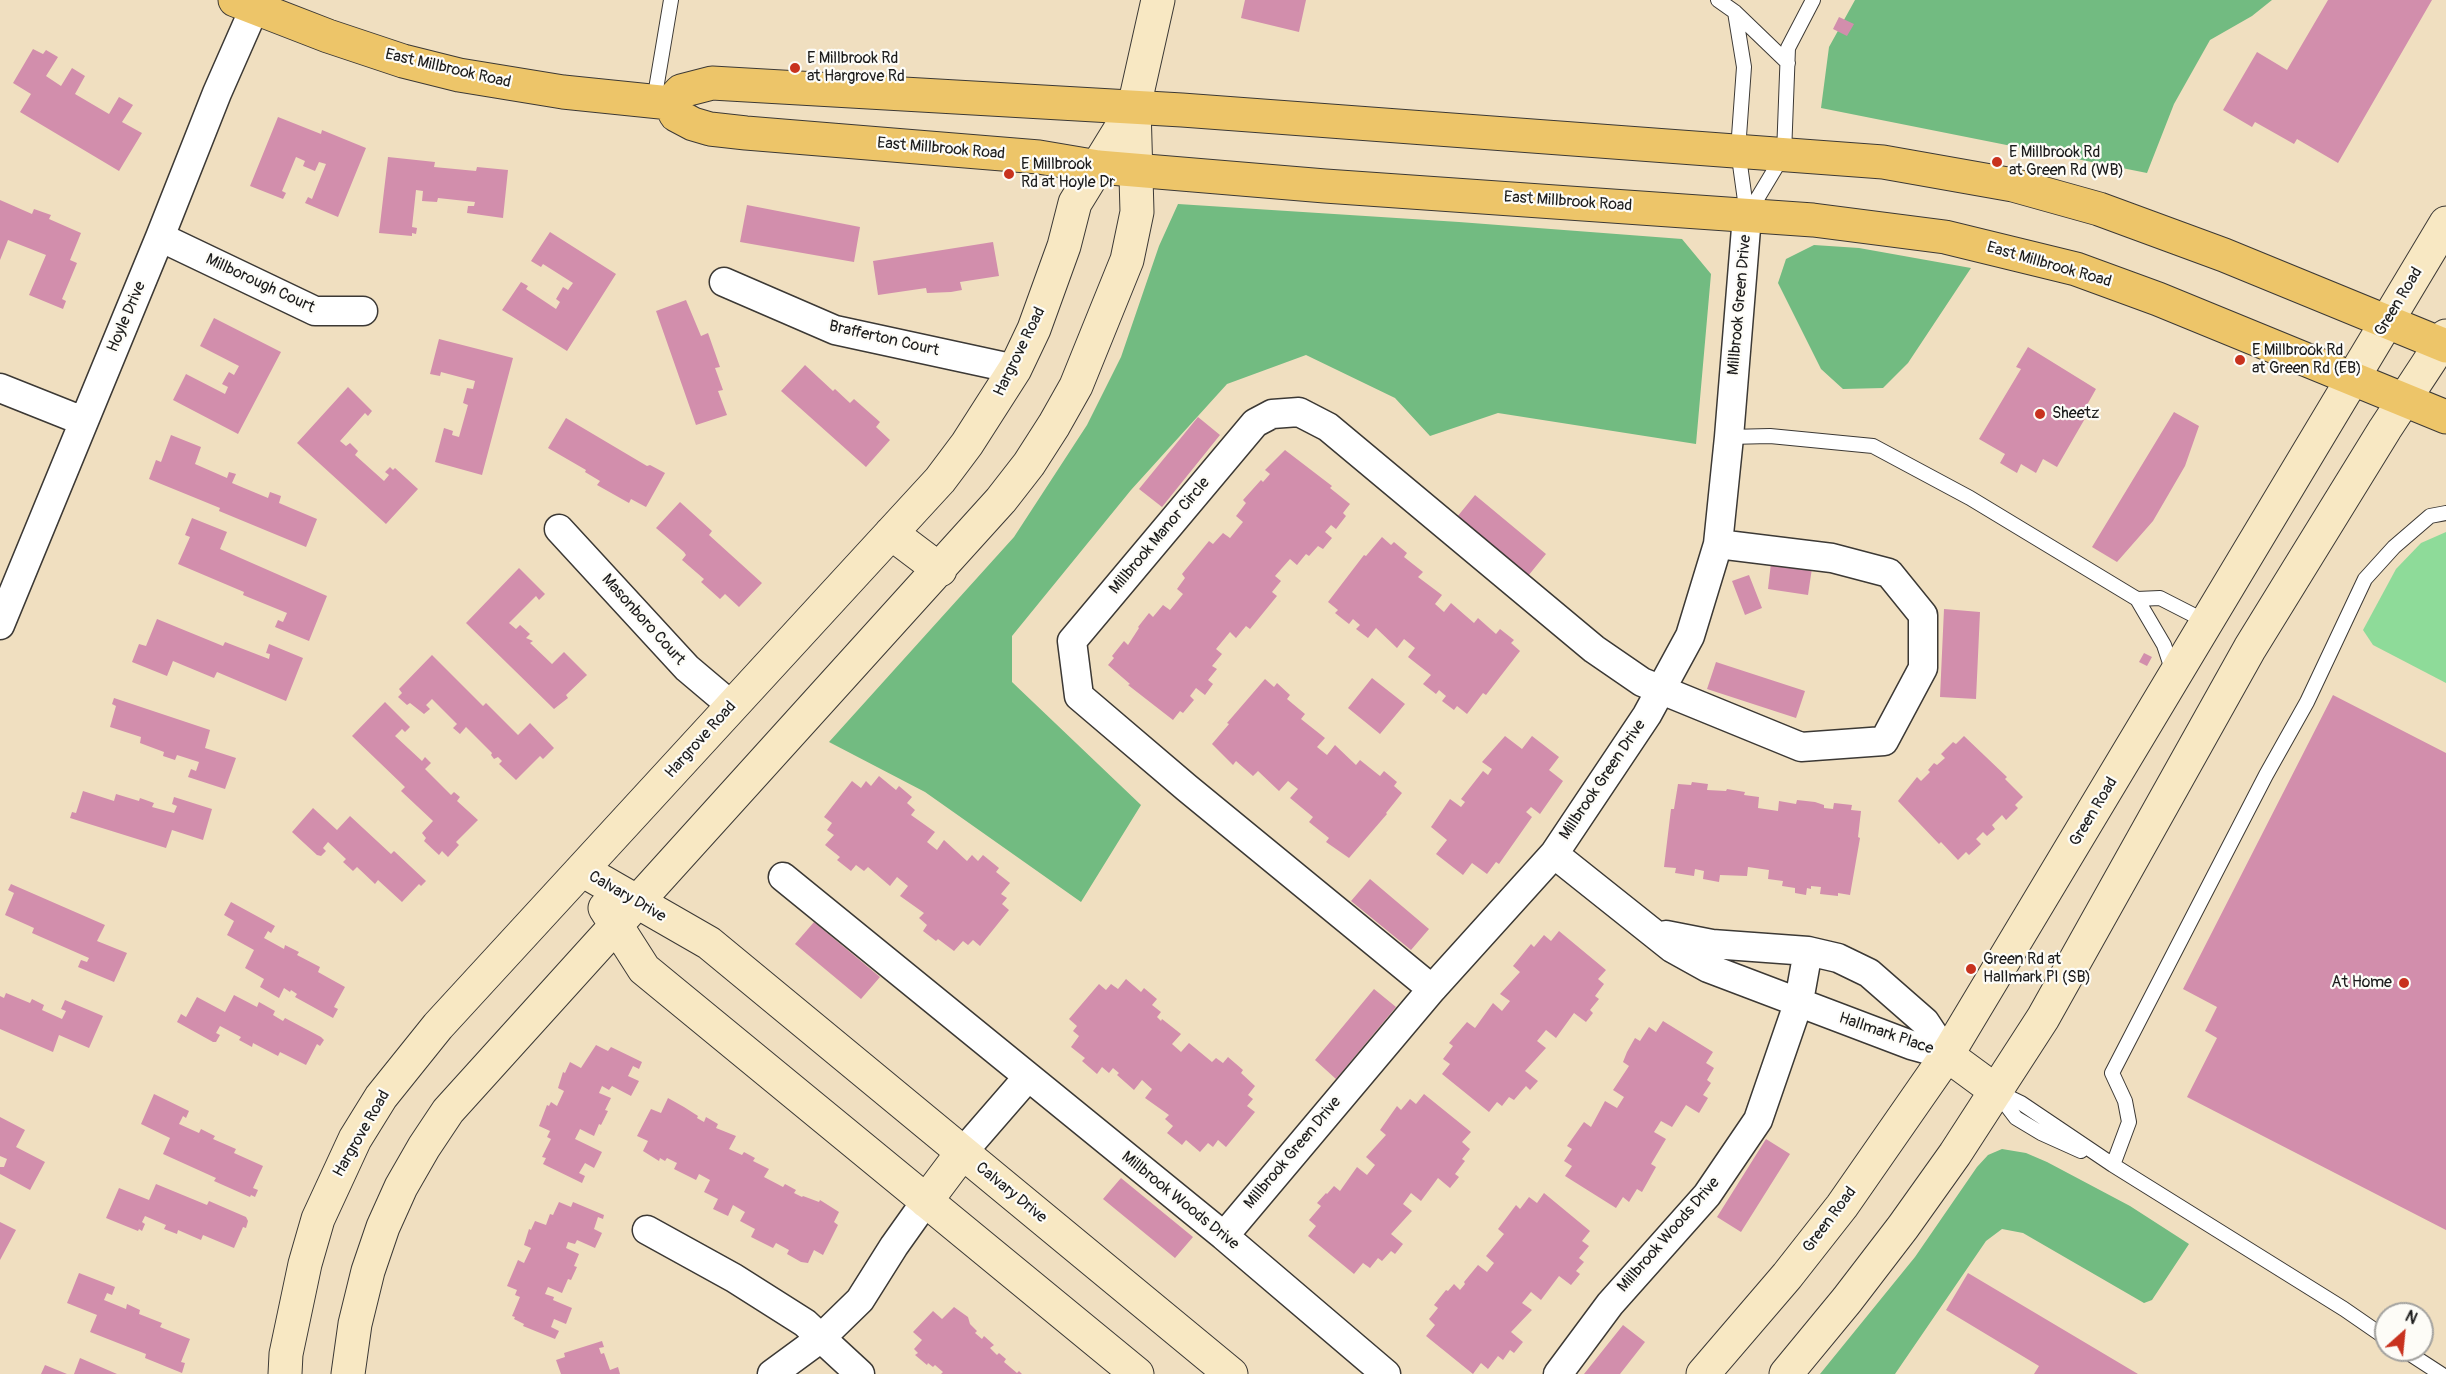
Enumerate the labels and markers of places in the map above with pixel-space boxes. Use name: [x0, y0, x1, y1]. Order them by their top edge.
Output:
place label: E Millbrook Rd at Hargrove Rd: [807, 49, 905, 87]
marker: E Millbrook Rd at Hargrove Rd: [788, 61, 802, 75]
place label: E Millbrook Rd at Green Rd (WB): [2009, 143, 2124, 181]
place label: E Millbrook Rd at Hoyle Dr: [1021, 155, 1115, 193]
marker: E Millbrook Rd at Green Rd (WB): [1990, 155, 2004, 169]
marker: E Millbrook Rd at Hoyle Dr: [1002, 167, 1016, 181]
place label: E Millbrook Rd at Green Rd (EB): [2252, 341, 2362, 379]
marker: E Millbrook Rd at Green Rd (EB): [2233, 353, 2247, 367]
place label: Sheetz: [2052, 404, 2099, 424]
marker: Sheetz: [2033, 407, 2047, 421]
place label: Green Rd at Hallmark Pl (SB): [1983, 950, 2091, 988]
marker: Green Rd at Hallmark Pl (SB): [1964, 962, 1978, 976]
place label: At Home: [2331, 973, 2392, 993]
marker: At Home: [2397, 976, 2411, 990]

